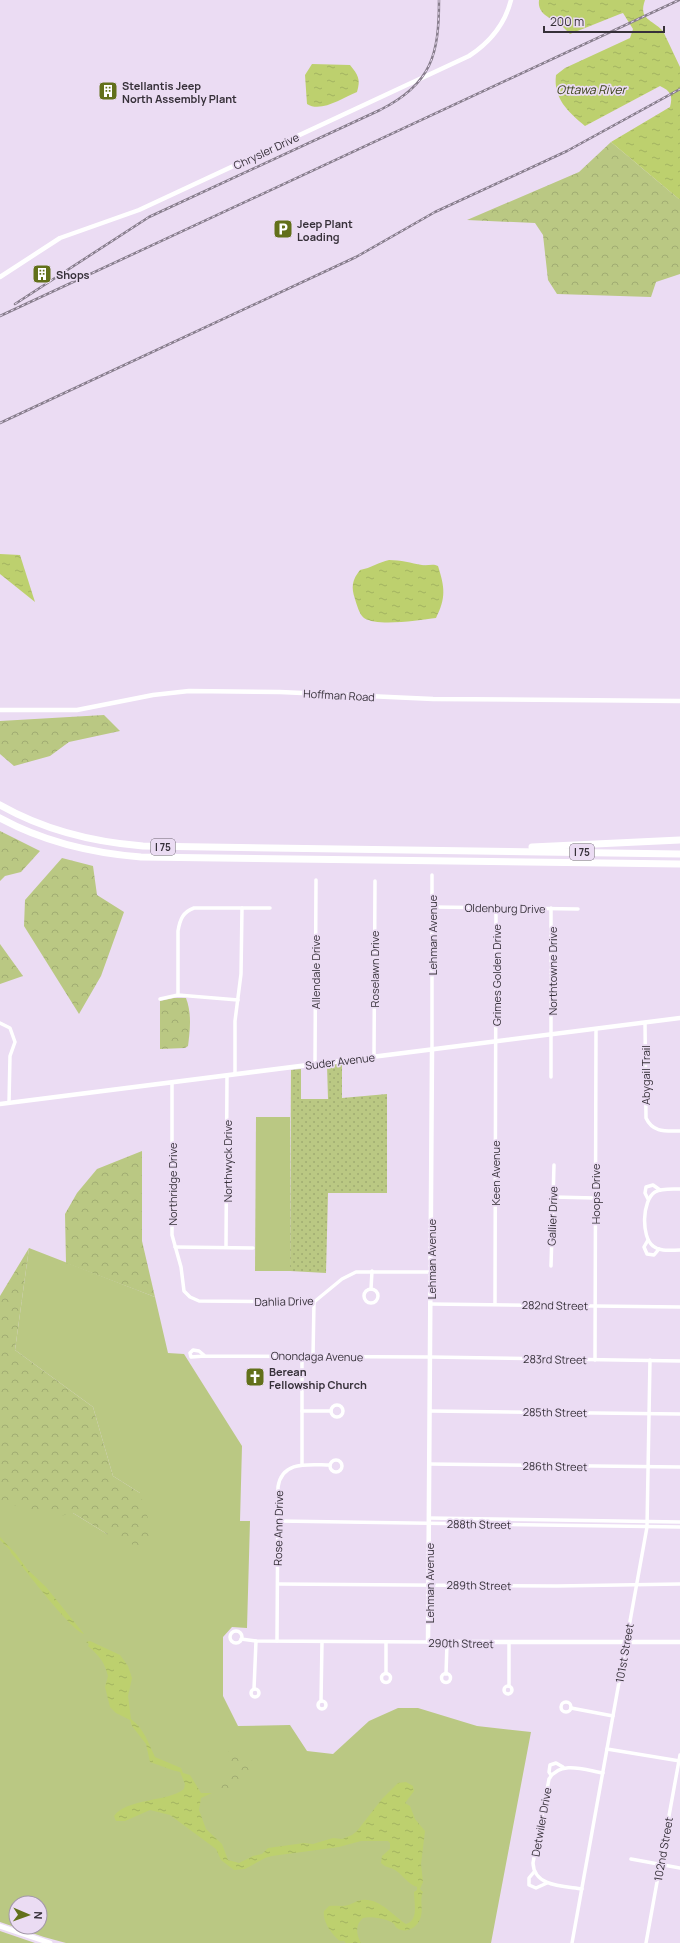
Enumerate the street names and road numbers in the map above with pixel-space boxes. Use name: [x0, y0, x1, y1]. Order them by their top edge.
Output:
street label: Chrysler Drive: [231, 129, 302, 173]
street label: Hoffman Road: [303, 686, 375, 704]
road number: I 75: [151, 839, 175, 855]
road number: I 75: [570, 844, 594, 860]
street label: Lehman Avenue: [425, 894, 440, 975]
street label: Oldenburg Drive: [464, 900, 546, 916]
street label: Grimes Golden Drive: [489, 923, 504, 1026]
street label: Northtowne Drive: [545, 926, 560, 1015]
street label: Roselawn Drive: [367, 930, 382, 1007]
street label: Allendale Drive: [308, 934, 323, 1009]
street label: Abygail Trail: [638, 1045, 653, 1105]
street label: Suder Avenue: [304, 1049, 376, 1073]
street label: Northwyck Drive: [220, 1119, 235, 1202]
street label: Keen Avenue: [488, 1140, 503, 1206]
street label: Northridge Drive: [165, 1142, 180, 1225]
street label: Hoops Drive: [588, 1163, 603, 1224]
street label: Gallier Drive: [543, 1185, 561, 1246]
street label: Lehman Avenue: [424, 1218, 439, 1299]
street label: Dahlia Drive: [254, 1293, 314, 1309]
street label: 282nd Street: [522, 1297, 588, 1313]
street label: Onondaga Avenue: [271, 1348, 364, 1364]
street label: 283rd Street: [523, 1351, 587, 1367]
street label: 285th Street: [523, 1404, 587, 1420]
street label: 286th Street: [522, 1458, 588, 1474]
street label: Rose Ann Drive: [270, 1489, 286, 1566]
street label: 288th Street: [447, 1516, 511, 1532]
street label: Lehman Avenue: [422, 1542, 437, 1623]
street label: 289th Street: [446, 1577, 512, 1593]
street label: 101st Street: [611, 1622, 637, 1684]
street label: 290th Street: [428, 1635, 494, 1651]
street label: Detwiler Drive: [528, 1786, 555, 1858]
street label: 102nd Street: [650, 1816, 676, 1882]

